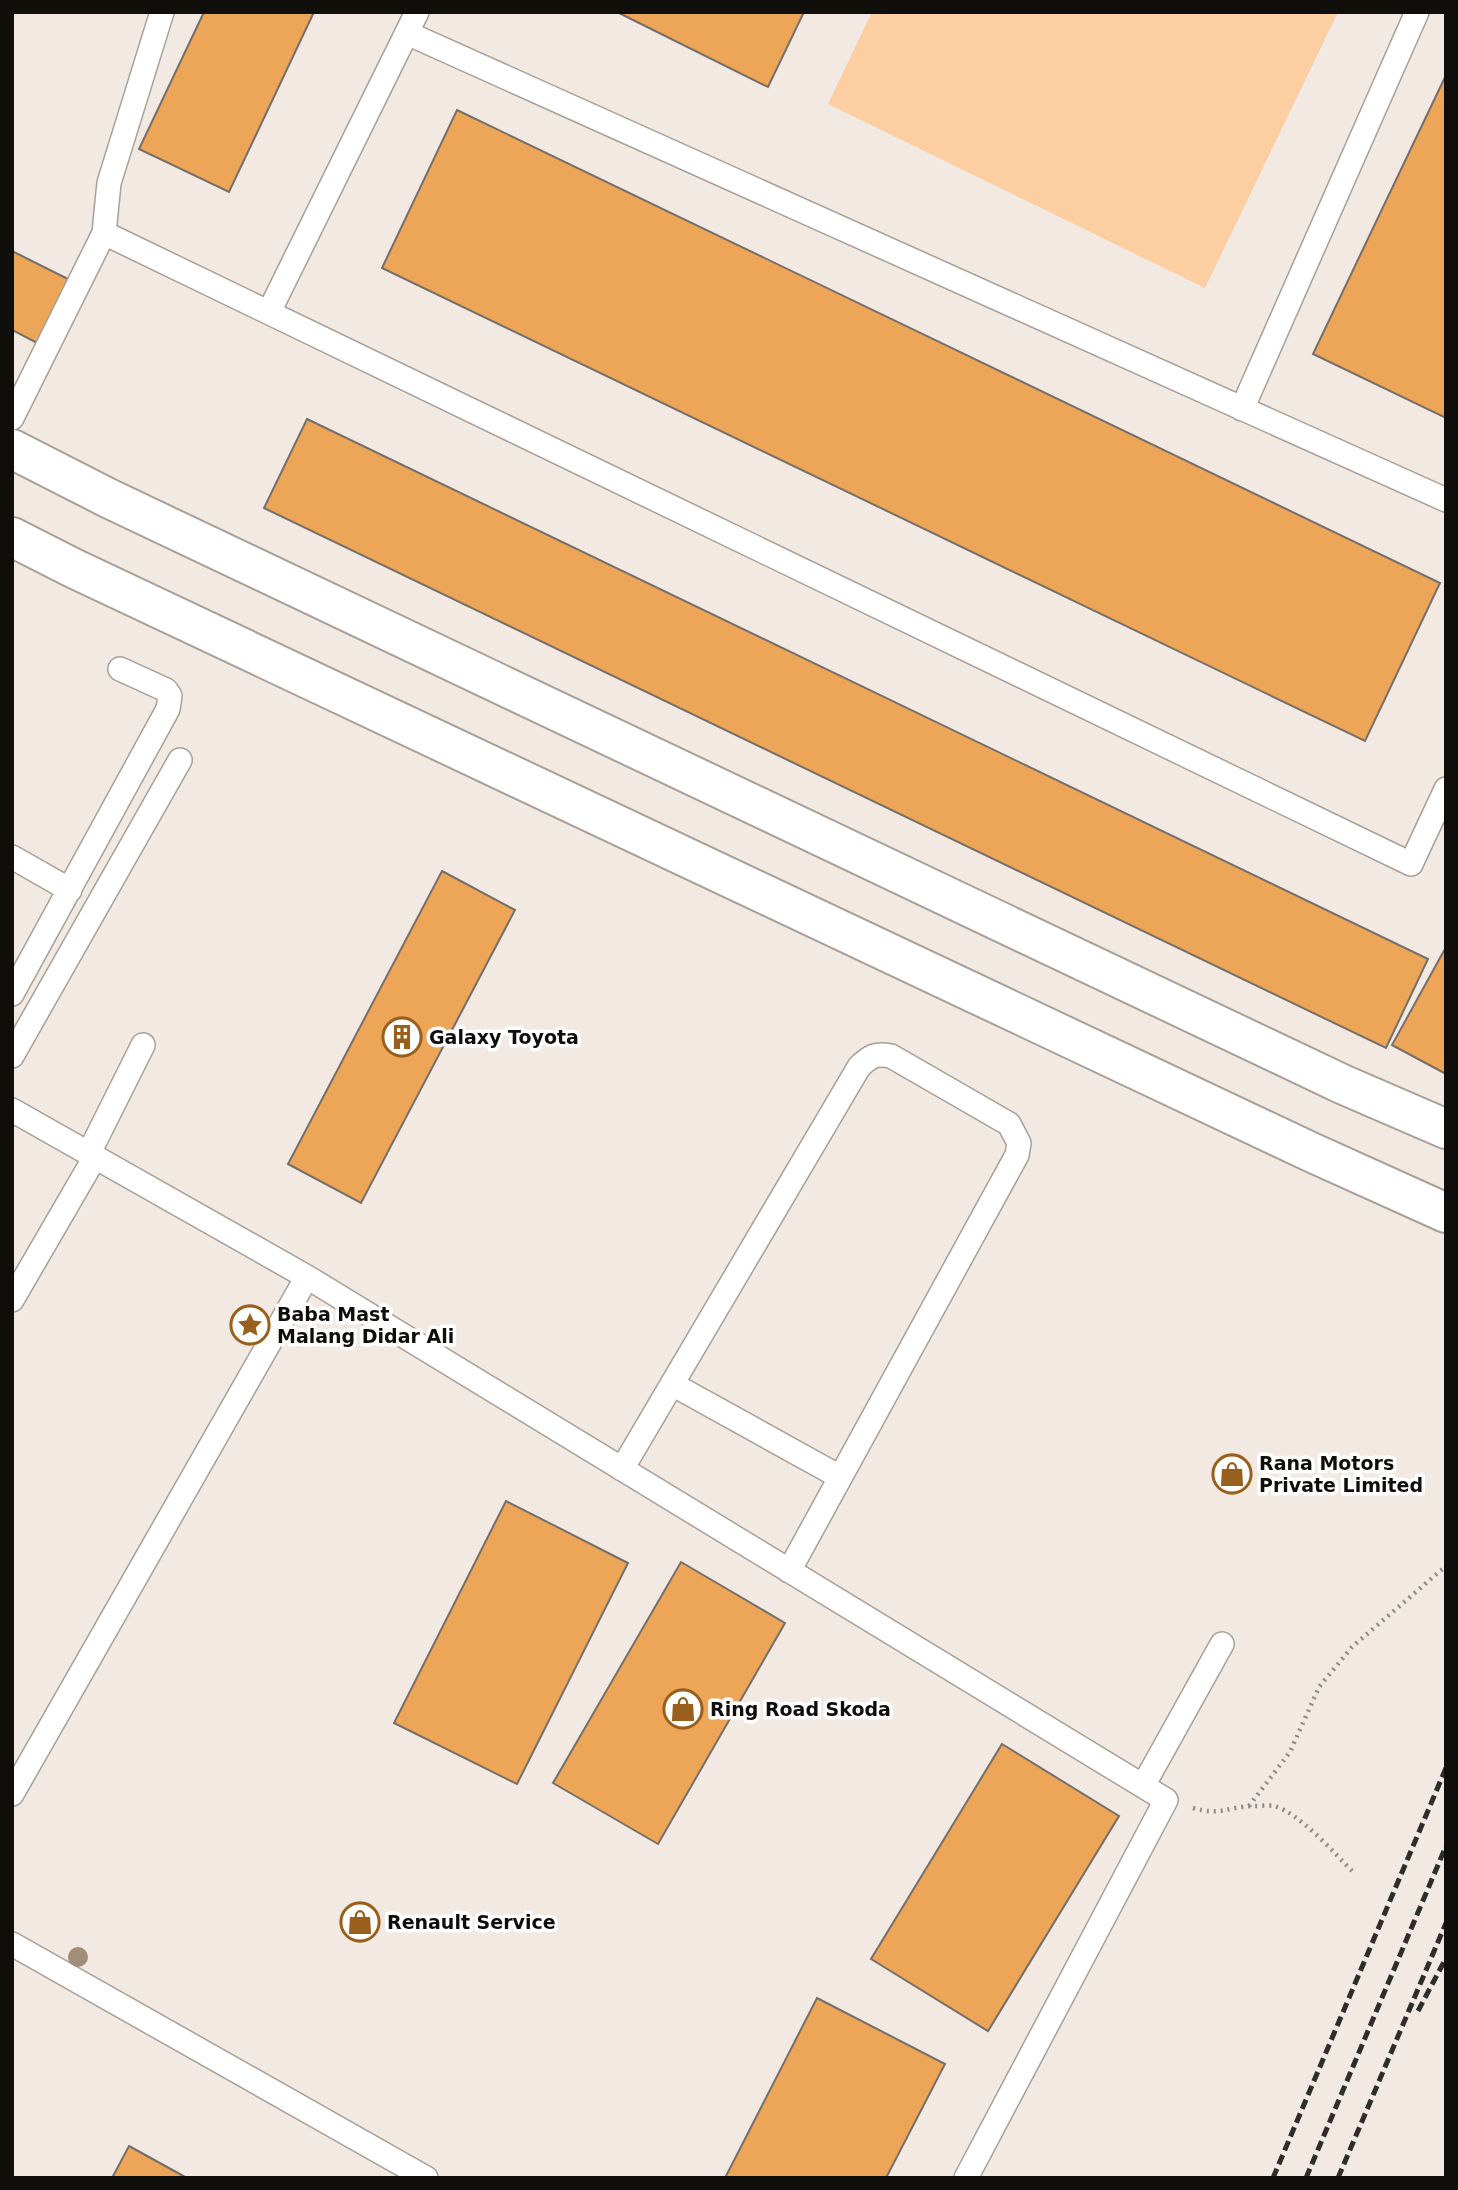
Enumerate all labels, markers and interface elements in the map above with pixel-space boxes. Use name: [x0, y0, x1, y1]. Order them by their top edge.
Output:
building icon: Galaxy Toyota: [381, 1016, 423, 1058]
place label: Galaxy Toyota: [429, 1026, 579, 1048]
place label: Baba Mast Malang Didar Ali: [277, 1303, 454, 1347]
place icon: Baba Mast Malang Didar Ali: [229, 1304, 271, 1346]
place label: Rana Motors Private Limited: [1259, 1452, 1423, 1496]
shop icon: Rana Motors Private Limited: [1211, 1453, 1253, 1495]
shop icon: Ring Road Skoda: [662, 1688, 704, 1730]
place label: Ring Road Skoda: [710, 1698, 891, 1720]
shop icon: Renault Service: [339, 1901, 381, 1943]
place label: Renault Service: [387, 1911, 556, 1933]

